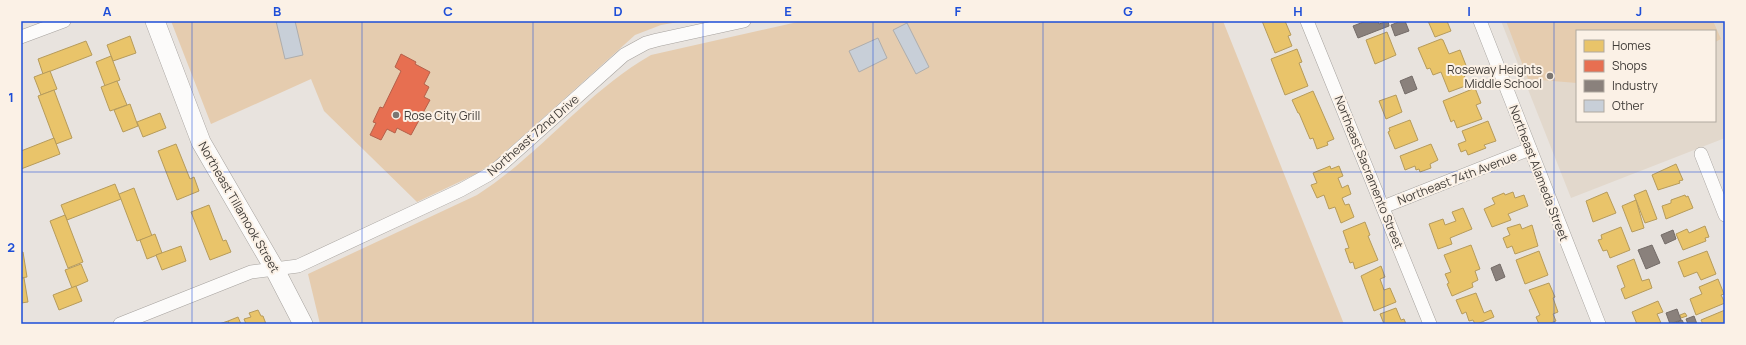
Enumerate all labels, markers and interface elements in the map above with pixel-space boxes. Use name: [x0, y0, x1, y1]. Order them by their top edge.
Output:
text: A: [103, 2, 112, 20]
text: B: [273, 2, 281, 20]
text: C: [443, 2, 453, 20]
text: D: [613, 2, 623, 20]
text: E: [784, 2, 792, 20]
text: F: [955, 2, 962, 20]
text: G: [1123, 2, 1133, 20]
text: H: [1293, 2, 1303, 20]
text: I: [1467, 2, 1471, 20]
text: J: [1636, 2, 1642, 20]
legend: [1576, 30, 1716, 122]
text: Homes: [1612, 37, 1651, 54]
text: Shops: [1612, 57, 1647, 74]
place label: Roseway Heights Middle School: [1447, 61, 1542, 92]
marker: Roseway Heights Middle School: [1545, 71, 1555, 81]
text: Industry: [1612, 77, 1658, 94]
text: 1: [8, 88, 14, 106]
street label: Northeast 72nd Drive: [484, 90, 582, 180]
street label: Northeast Sacramento Street: [1330, 93, 1408, 251]
text: Other: [1612, 97, 1645, 114]
street label: Northeast Alameda Street: [1505, 103, 1573, 244]
place label: Rose City Grill: [404, 107, 480, 124]
marker: Rose City Grill: [391, 110, 401, 120]
street label: Northeast Tillamook Street: [194, 138, 284, 276]
street label: Northeast 74th Avenue: [1395, 147, 1519, 209]
text: 2: [7, 238, 15, 256]

